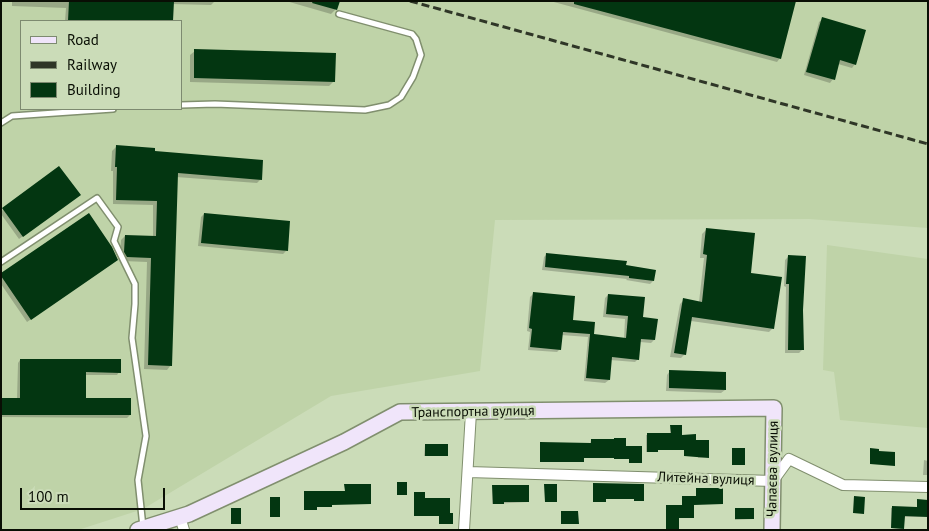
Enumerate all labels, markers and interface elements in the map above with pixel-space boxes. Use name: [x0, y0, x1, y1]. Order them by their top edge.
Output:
legend: [20, 20, 182, 110]
text: Road: [67, 30, 99, 49]
text: Railway: [67, 55, 117, 74]
text: Building: [67, 80, 121, 99]
street label: Транспортна вулиця: [411, 403, 535, 421]
street label: Чапаєва вулиця: [764, 421, 782, 517]
street label: Литейна вулиця: [657, 469, 755, 489]
scale bar: [22, 478, 168, 510]
text: 100 m: [28, 487, 69, 506]

